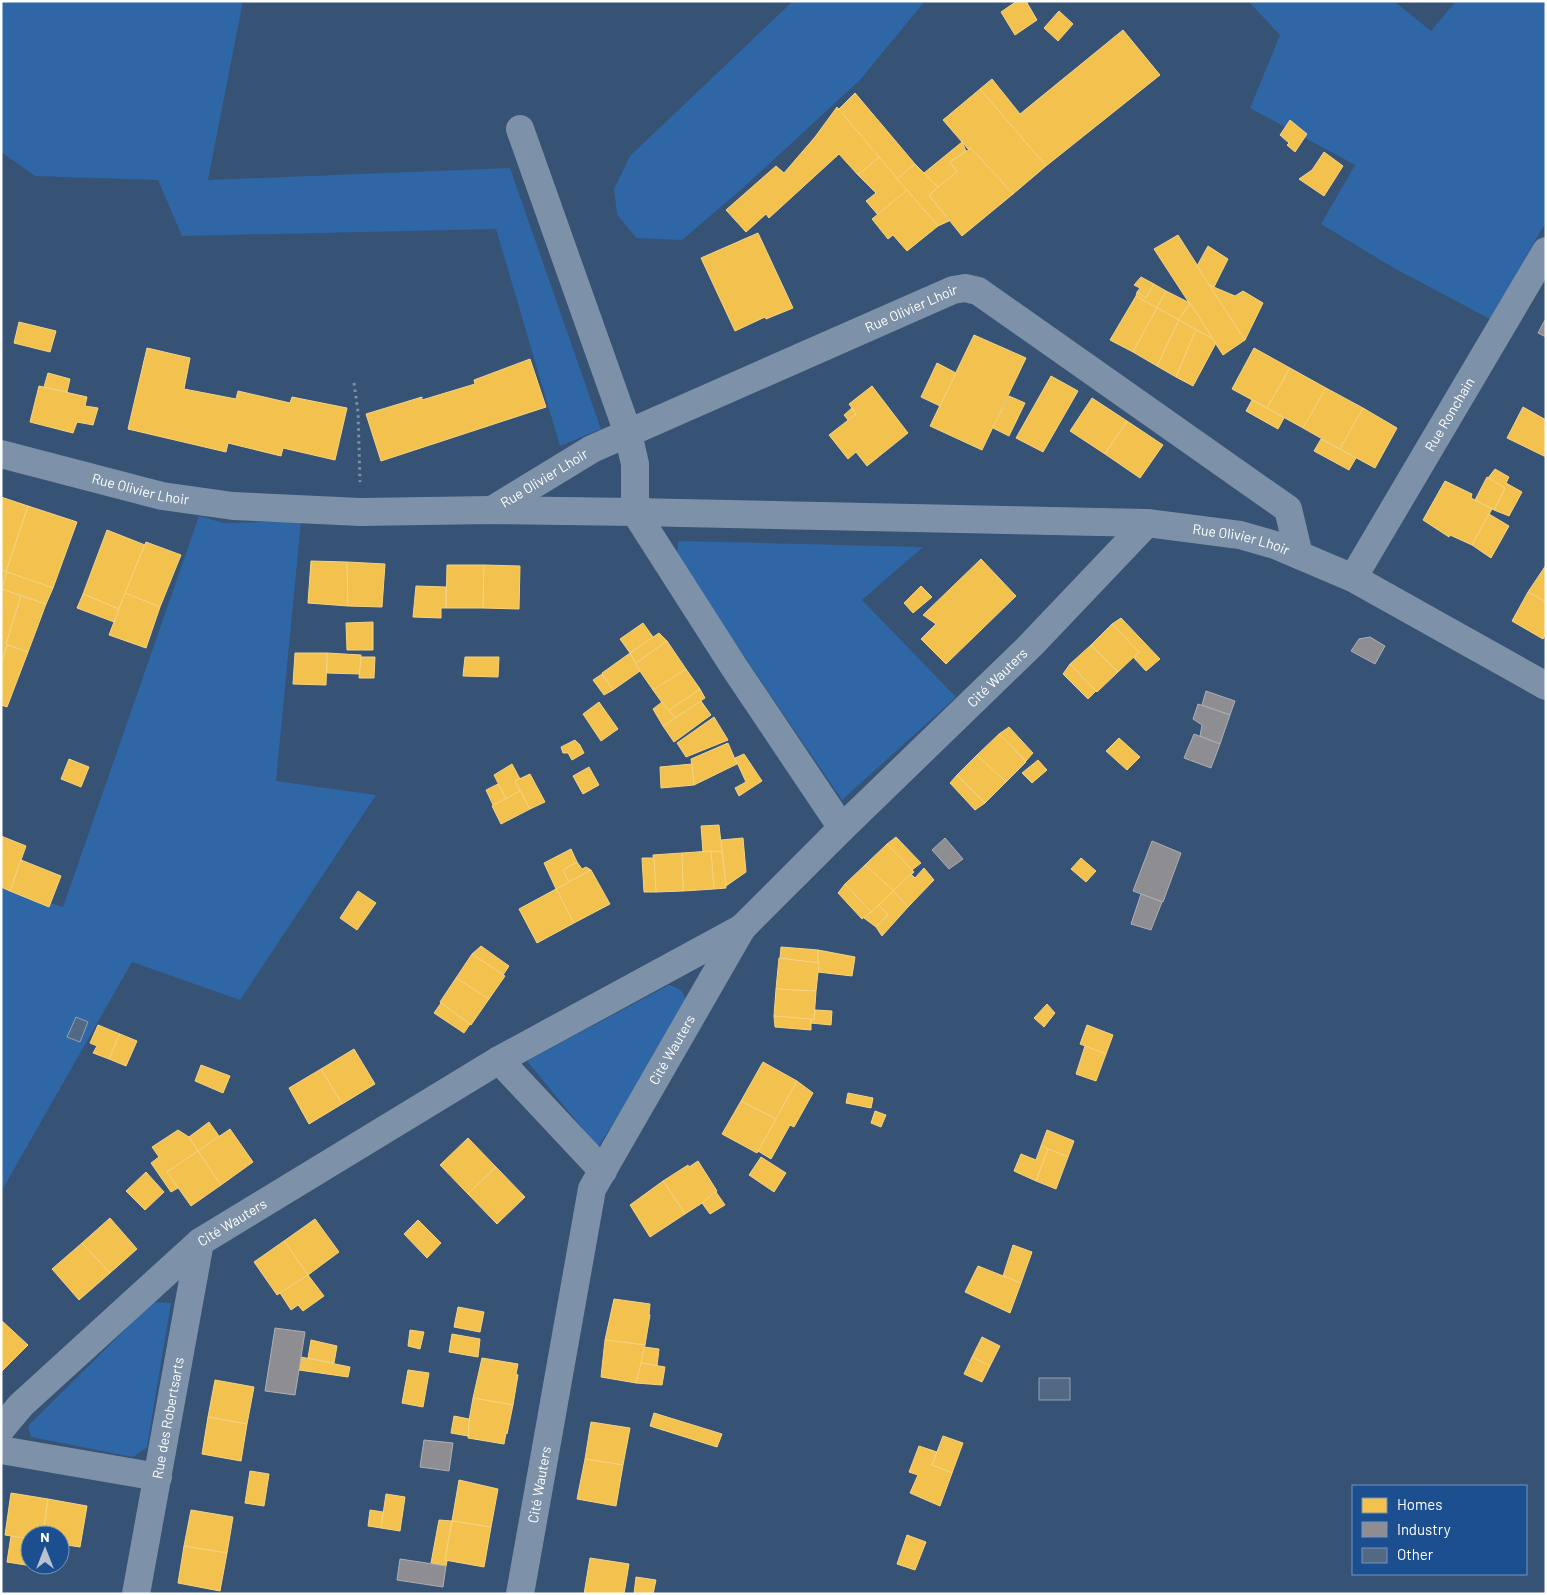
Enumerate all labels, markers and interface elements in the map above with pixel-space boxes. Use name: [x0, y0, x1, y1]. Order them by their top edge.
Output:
street label: Rue Olivier Lhoir: [862, 280, 958, 336]
street label: Rue Ronchain: [1421, 374, 1478, 454]
street label: Rue Olivier Lhoir: [497, 445, 591, 511]
street label: Rue Olivier Lhoir: [90, 469, 190, 508]
street label: Rue Olivier Lhoir: [1192, 520, 1292, 558]
street label: Cité Wauters: [963, 644, 1031, 710]
street label: Cité Wauters: [645, 1011, 698, 1087]
street label: Cité Wauters: [194, 1194, 270, 1249]
street label: Rue des Robertsarts: [148, 1355, 187, 1480]
street label: Cité Wauters: [524, 1445, 554, 1524]
legend: [1352, 1485, 1527, 1575]
text: Homes: [1397, 1495, 1442, 1513]
text: Industry: [1397, 1520, 1451, 1538]
north arrow: [20, 1525, 70, 1575]
text: N: [40, 1528, 50, 1545]
text: Other: [1397, 1545, 1434, 1563]

